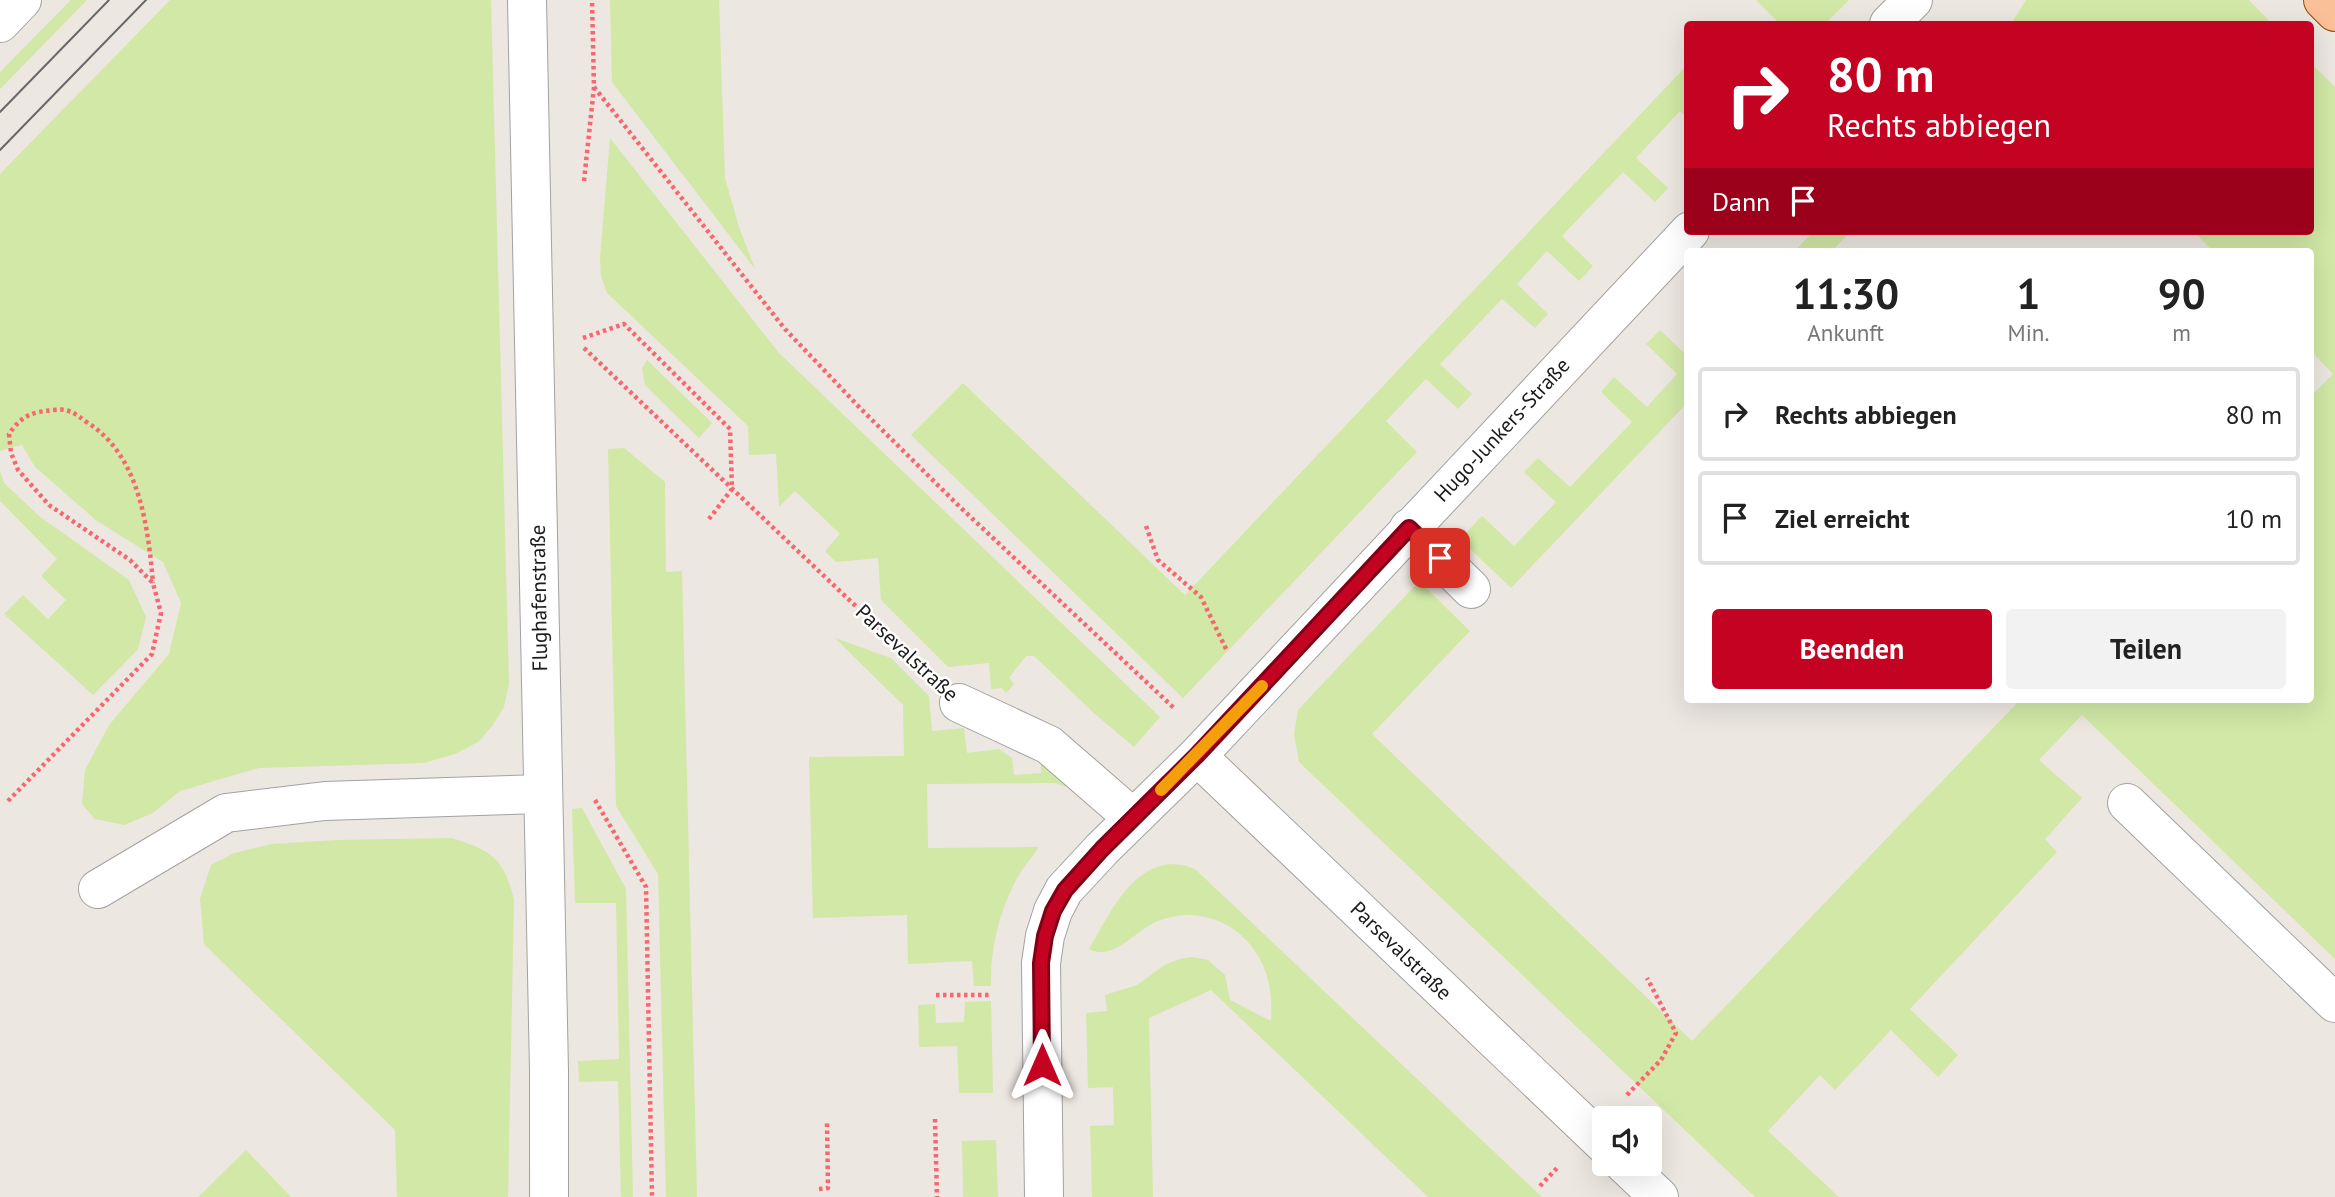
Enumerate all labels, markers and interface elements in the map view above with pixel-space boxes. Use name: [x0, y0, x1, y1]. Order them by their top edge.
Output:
text: 80 m: [1827, 42, 1934, 106]
icon: right: [1712, 49, 1803, 140]
text: Rechts abbiegen: [1827, 104, 2051, 146]
icon: arrive: [1784, 182, 1822, 220]
text: Dann: [1712, 185, 1770, 218]
text: 11:30: [1792, 266, 1899, 321]
text: 1: [2017, 266, 2040, 321]
text: 90: [2158, 266, 2205, 321]
text: Ankunft: [1807, 318, 1884, 347]
text: Min.: [2008, 318, 2049, 347]
text: m: [2172, 318, 2191, 347]
street label: Hugo-Junkers-Straße: [1428, 352, 1575, 507]
icon: right: [1716, 395, 1754, 433]
text: Rechts abbiegen: [1775, 398, 1957, 431]
text: 80 m: [2226, 398, 2282, 431]
icon: arrive: [1716, 499, 1754, 537]
text: Ziel erreicht: [1775, 502, 1910, 535]
text: 10 m: [2226, 502, 2282, 535]
street label: Flughafenstraße: [524, 524, 553, 672]
pin: [1410, 528, 1470, 588]
icon: arrive: [1421, 539, 1459, 577]
street label: Parsevalstraße: [850, 598, 964, 707]
button: Beenden: [1712, 609, 1992, 689]
button: Teilen: [2006, 609, 2286, 689]
street label: Parsevalstraße: [1345, 895, 1458, 1006]
position arrow: [1005, 1028, 1079, 1102]
map controls: [1592, 1106, 1662, 1176]
button: sound: [1592, 1106, 1662, 1176]

